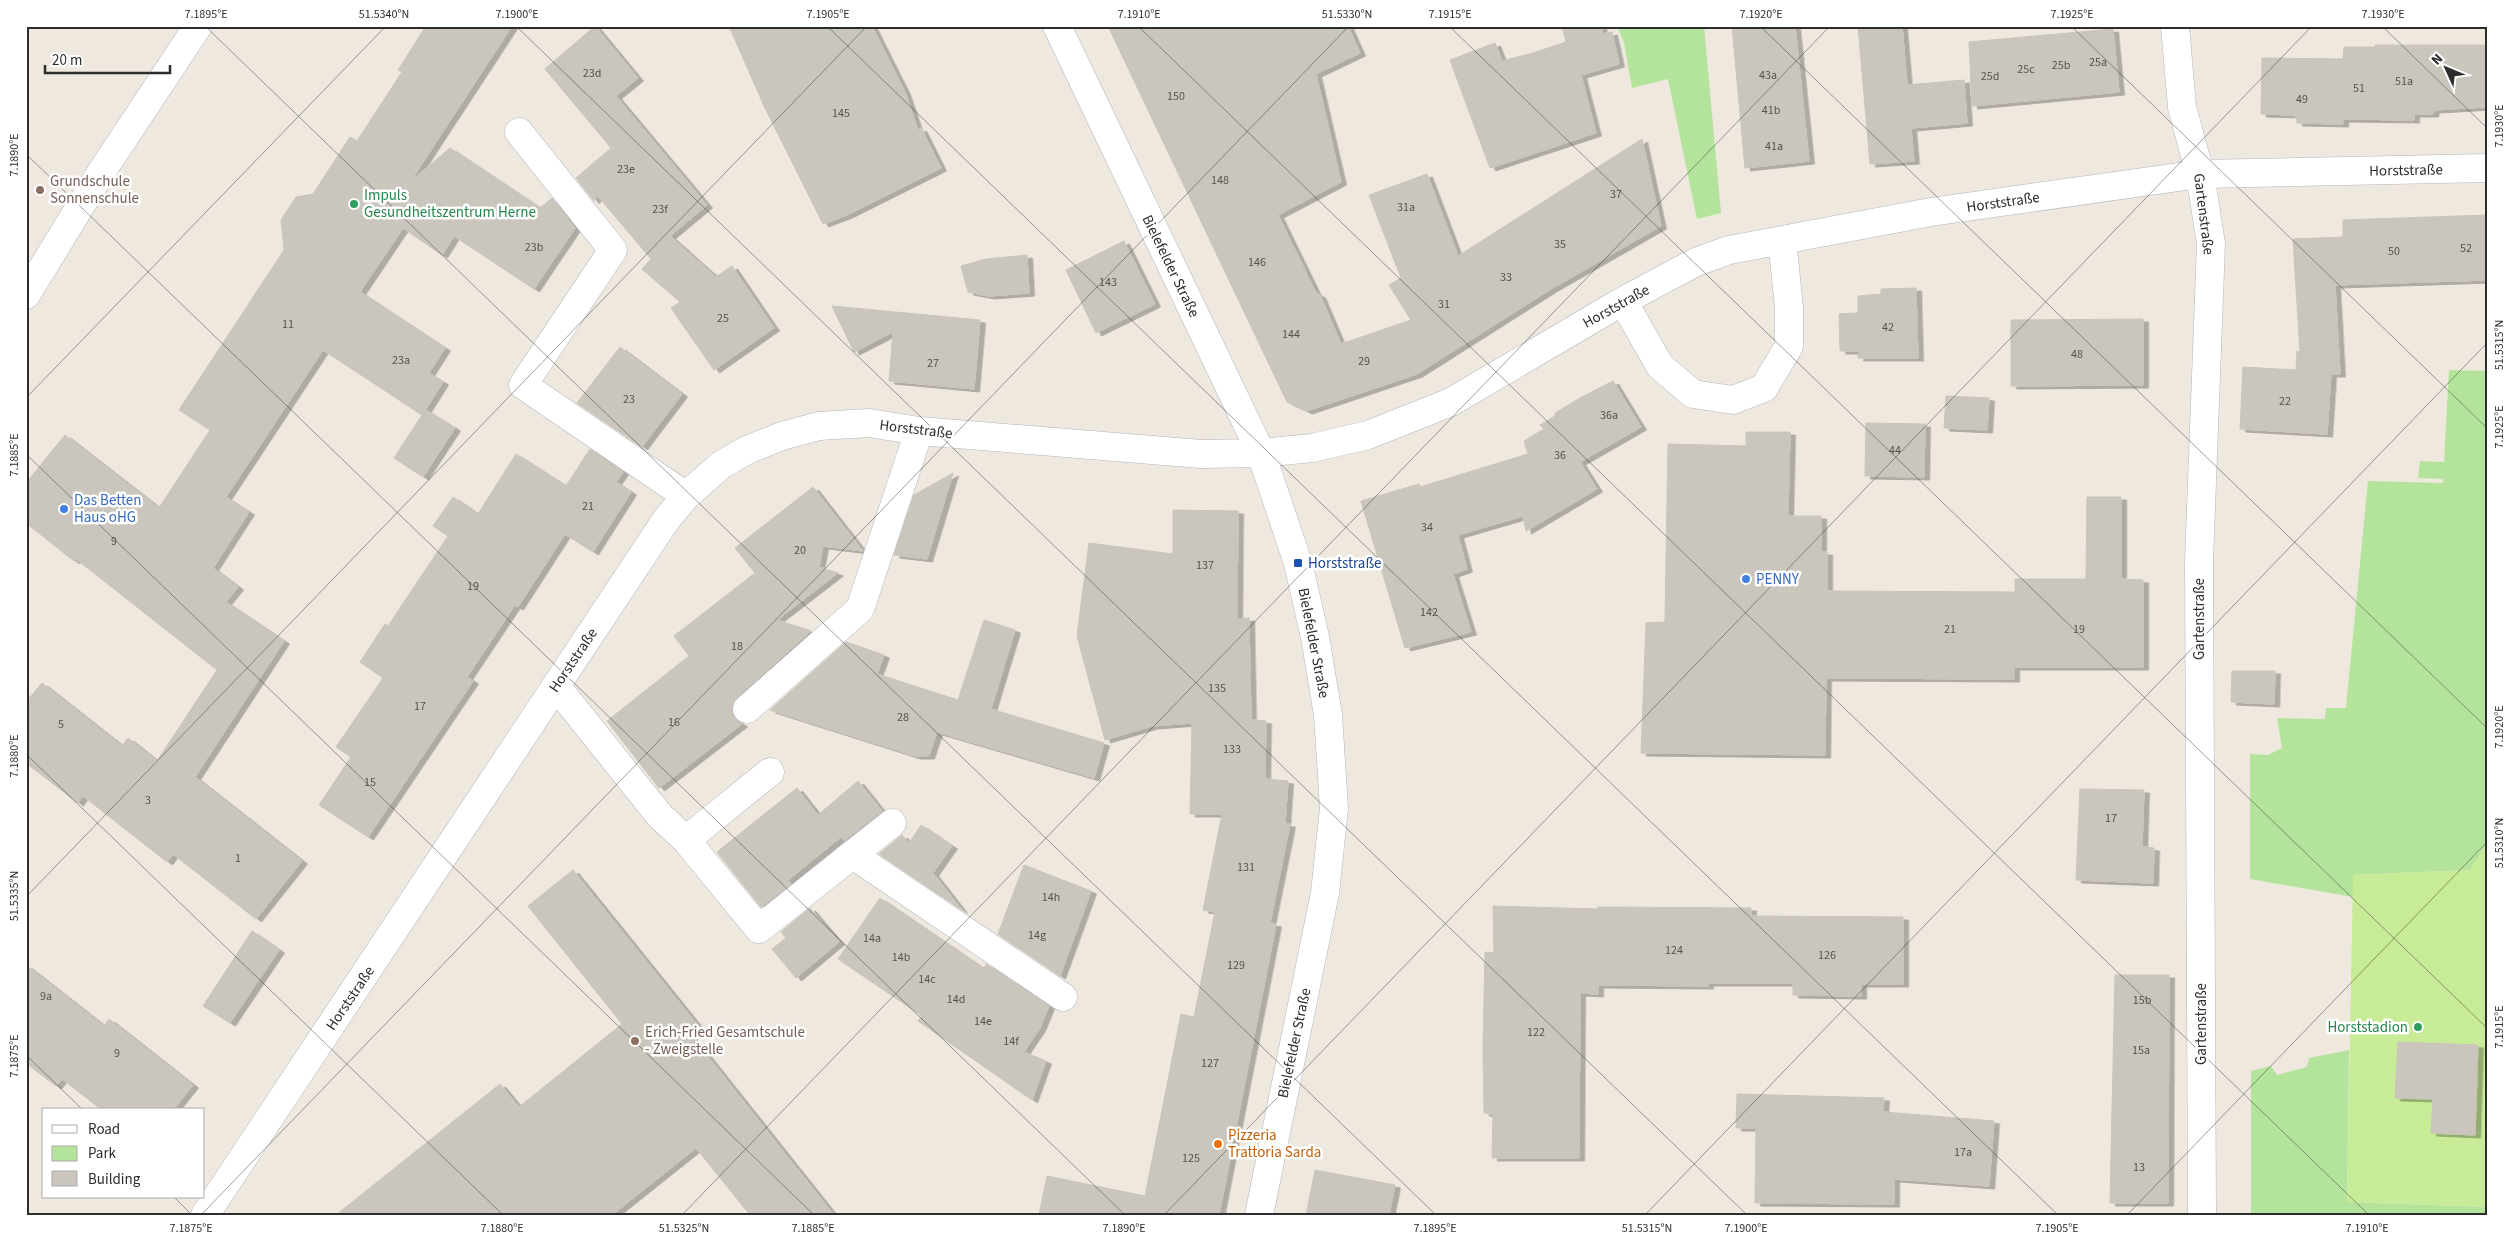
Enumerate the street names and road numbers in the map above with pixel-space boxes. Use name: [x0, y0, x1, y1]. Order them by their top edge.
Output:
street label: Horststraße: [2369, 159, 2443, 182]
street label: Gartenstraße: [2188, 172, 2219, 256]
street label: Horststraße: [1965, 187, 2041, 218]
street label: Bielefelder Straße: [1137, 211, 1205, 321]
street label: Horststraße: [1579, 279, 1653, 333]
street label: Horststraße: [878, 415, 954, 444]
street label: Gartenstraße: [2189, 578, 2210, 660]
street label: Bielefelder Straße: [1293, 586, 1334, 700]
street label: Horststraße: [544, 624, 603, 697]
street label: Horststraße: [321, 962, 380, 1035]
street label: Gartenstraße: [2191, 983, 2212, 1065]
street label: Bielefelder Straße: [1273, 986, 1316, 1100]

